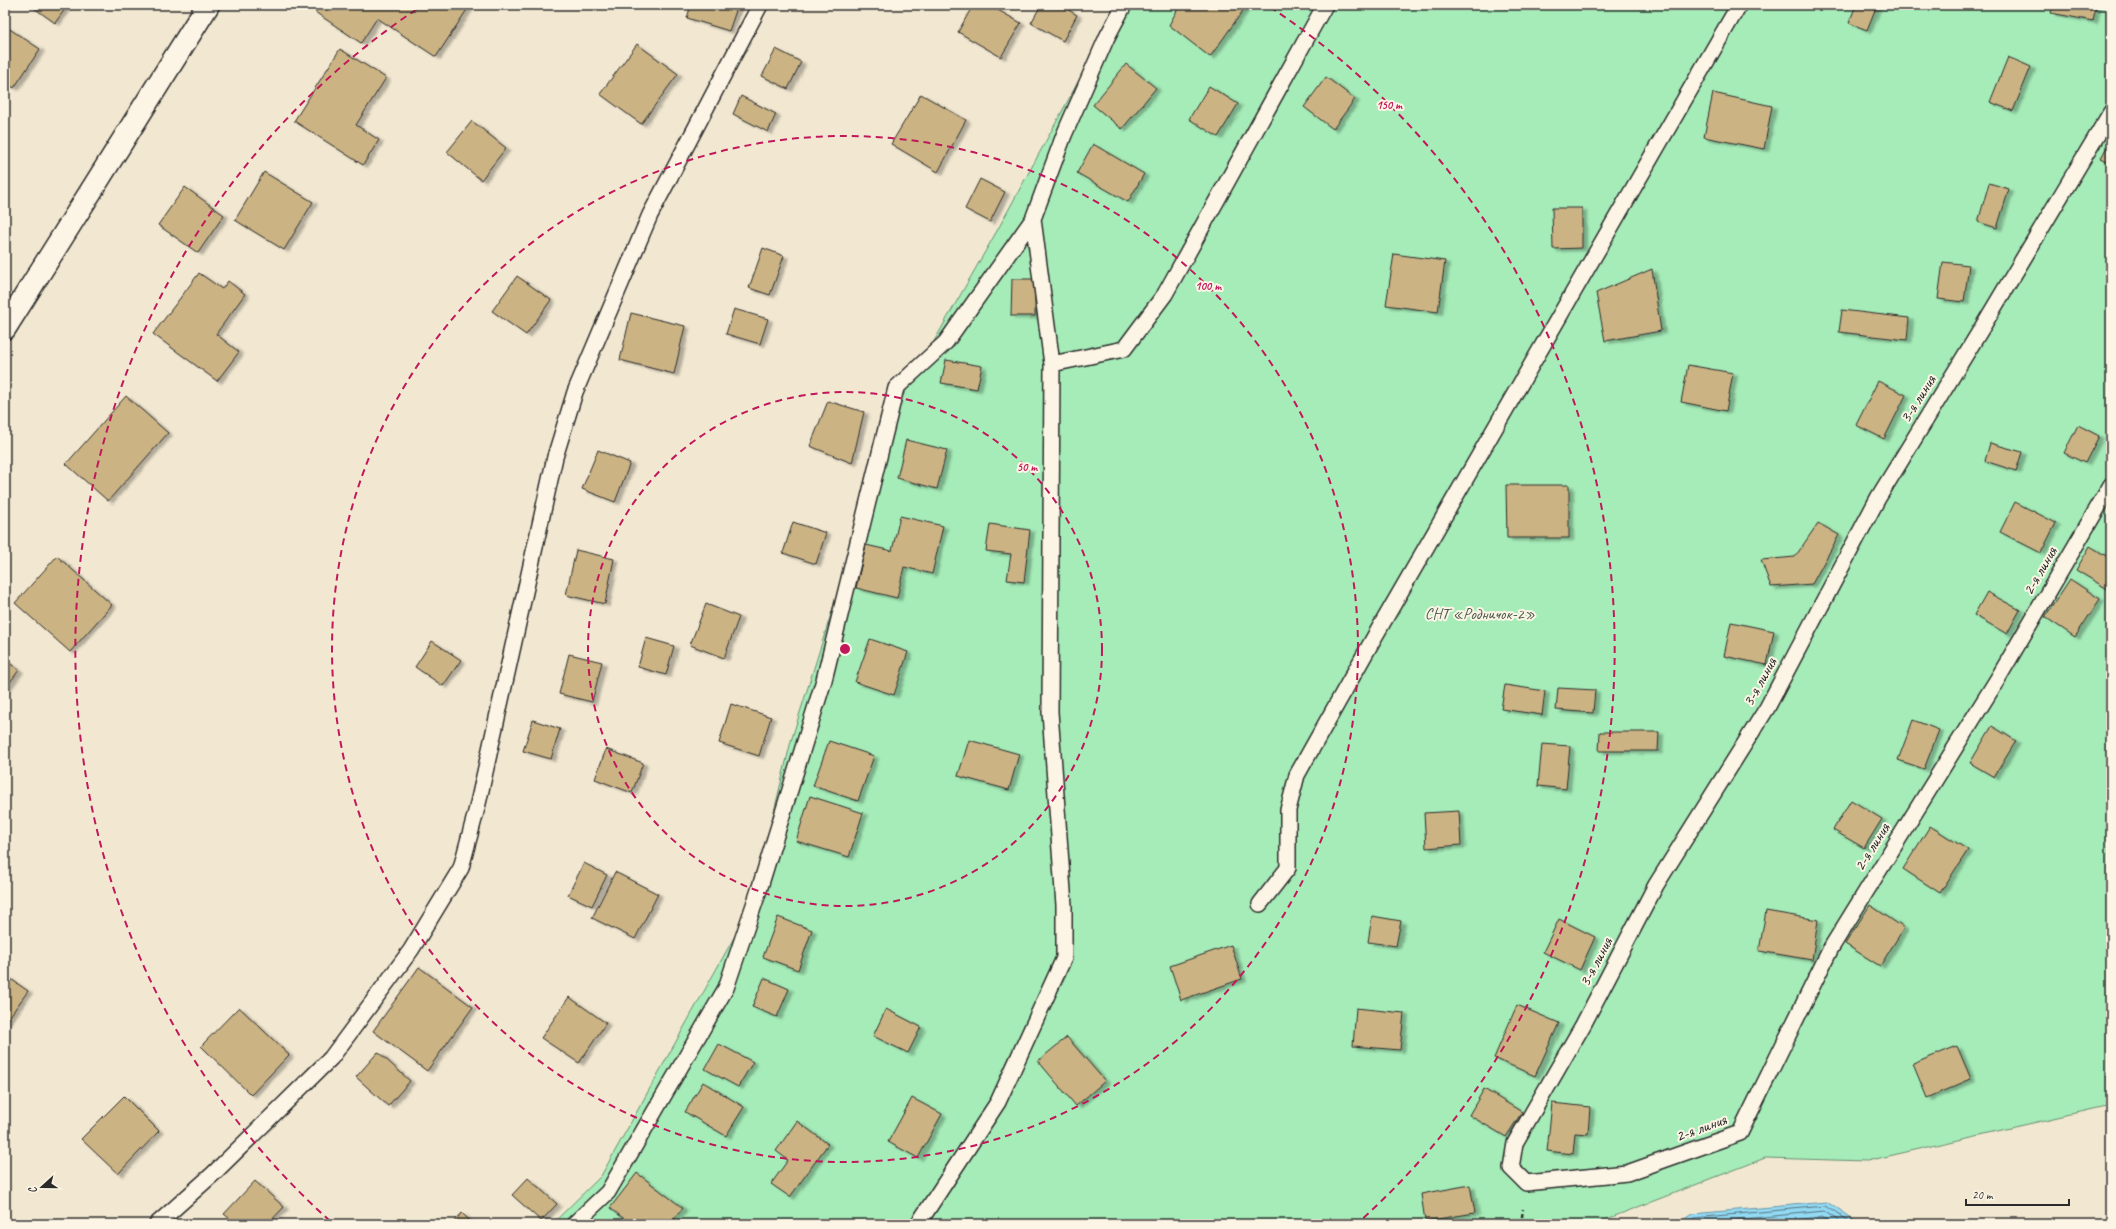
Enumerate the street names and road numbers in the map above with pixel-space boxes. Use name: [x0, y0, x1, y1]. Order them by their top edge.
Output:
street label: 3-я линия: [1896, 370, 1941, 427]
street label: 2-я линия: [2018, 542, 2062, 599]
street label: 3-я линия: [1738, 653, 1782, 710]
street label: 2-я линия: [1850, 818, 1895, 875]
street label: 3-я линия: [1575, 933, 1618, 990]
street label: 2-я линия: [1673, 1109, 1730, 1146]

